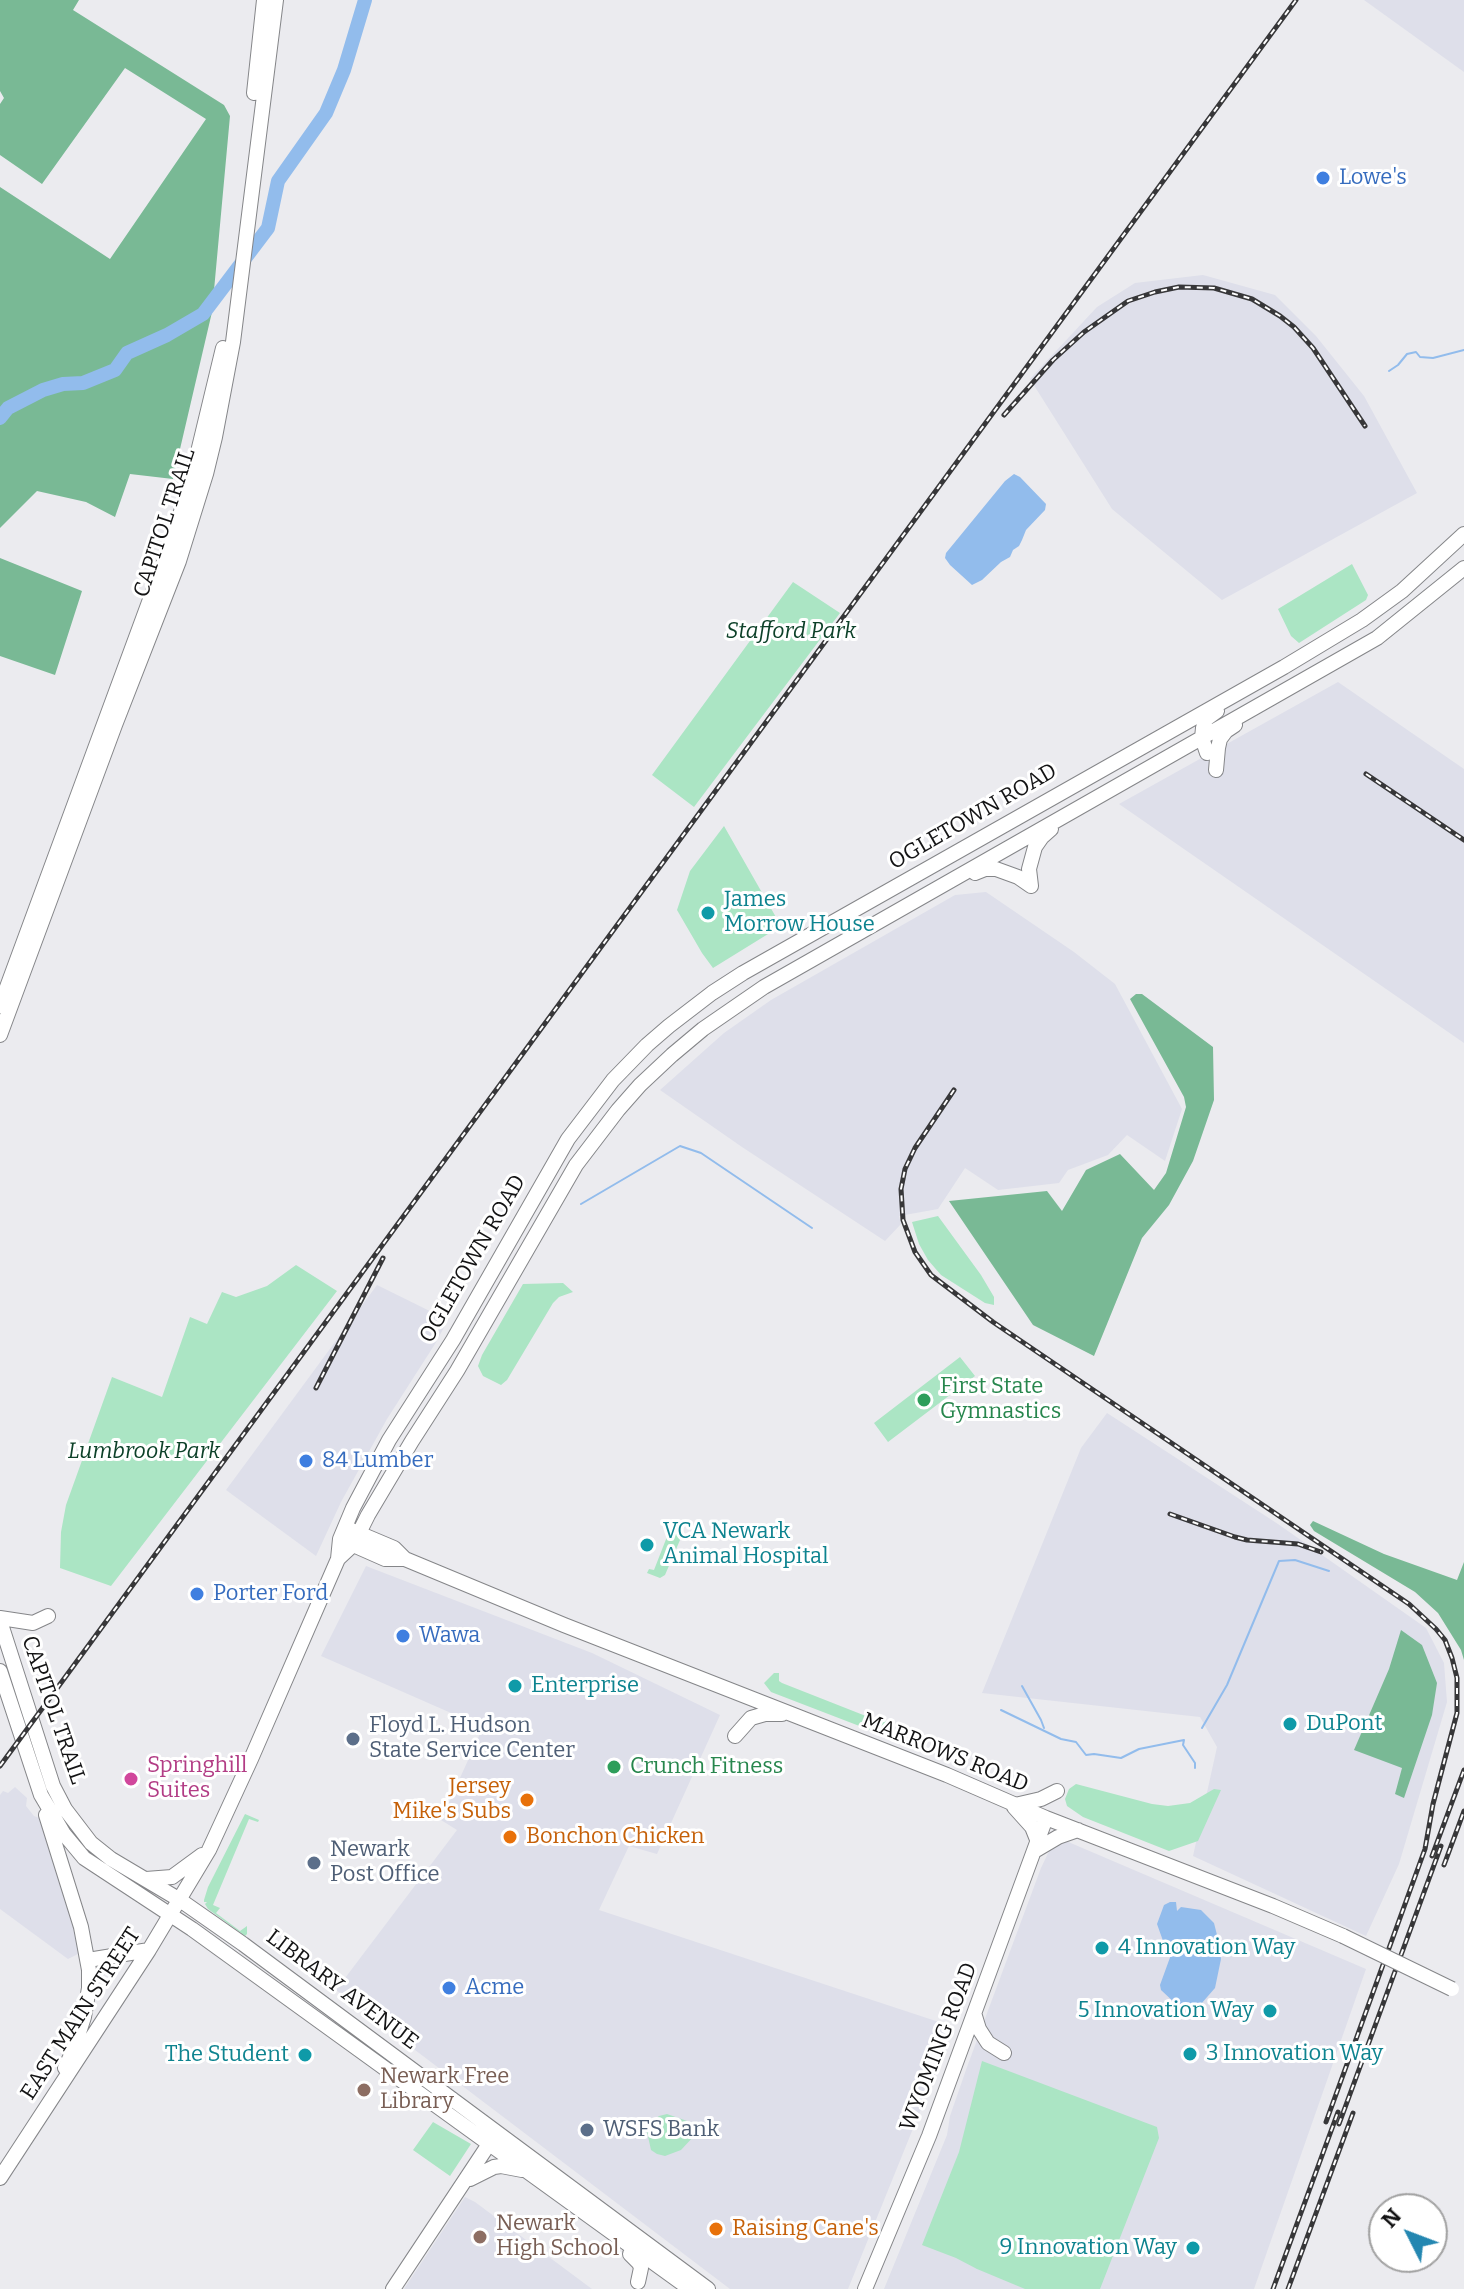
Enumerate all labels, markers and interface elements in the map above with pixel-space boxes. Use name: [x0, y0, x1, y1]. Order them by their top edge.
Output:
place label: Lowe's: [1339, 165, 1407, 191]
marker: Lowe's: [1314, 169, 1332, 187]
street label: CAPITOL TRAIL: [129, 445, 201, 601]
park label: Stafford Park: [726, 619, 856, 645]
street label: OGLETOWN ROAD: [884, 758, 1062, 876]
place label: James Morrow House: [724, 887, 875, 938]
marker: James Morrow House: [699, 904, 717, 922]
street label: OGLETOWN ROAD: [414, 1170, 532, 1348]
place label: First State Gymnastics: [940, 1374, 1061, 1426]
marker: First State Gymnastics: [915, 1391, 933, 1409]
park label: Lumbrook Park: [68, 1439, 220, 1465]
place label: 84 Lumber: [322, 1448, 433, 1474]
marker: 84 Lumber: [297, 1452, 315, 1470]
place label: VCA Newark Animal Hospital: [663, 1519, 828, 1570]
marker: VCA Newark Animal Hospital: [638, 1536, 656, 1554]
place label: Porter Ford: [213, 1581, 328, 1607]
marker: Porter Ford: [188, 1585, 206, 1603]
place label: Wawa: [419, 1623, 480, 1649]
marker: Wawa: [394, 1627, 412, 1645]
street label: CAPITOL TRAIL: [15, 1633, 91, 1787]
place label: Enterprise: [531, 1673, 639, 1699]
marker: Enterprise: [506, 1677, 524, 1695]
street label: MARROWS ROAD: [858, 1708, 1032, 1798]
place label: DuPont: [1306, 1711, 1383, 1737]
place label: Floyd L. Hudson State Service Center: [369, 1713, 575, 1764]
marker: DuPont: [1281, 1715, 1299, 1733]
marker: Floyd L. Hudson State Service Center: [344, 1730, 362, 1748]
place label: Springhill Suites: [147, 1753, 247, 1804]
place label: Crunch Fitness: [630, 1754, 783, 1780]
marker: Crunch Fitness: [605, 1758, 623, 1776]
marker: Springhill Suites: [122, 1770, 140, 1788]
place label: Jersey Mike's Subs: [392, 1774, 511, 1826]
marker: Jersey Mike's Subs: [518, 1791, 536, 1809]
place label: Bonchon Chicken: [526, 1824, 704, 1850]
marker: Bonchon Chicken: [501, 1828, 519, 1846]
place label: Newark Post Office: [330, 1837, 440, 1888]
marker: Newark Post Office: [305, 1854, 323, 1872]
street label: EAST MAIN STREET: [15, 1923, 147, 2105]
street label: LIBRARY AVENUE: [261, 1924, 423, 2056]
place label: 4 Innovation Way: [1118, 1935, 1295, 1961]
marker: 4 Innovation Way: [1093, 1939, 1111, 1957]
street label: WYOMING ROAD: [895, 1959, 983, 2135]
place label: Acme: [465, 1975, 524, 2001]
marker: Acme: [440, 1979, 458, 1997]
place label: 5 Innovation Way: [1078, 1998, 1254, 2024]
marker: 5 Innovation Way: [1261, 2002, 1279, 2020]
place label: 3 Innovation Way: [1206, 2041, 1383, 2067]
place label: The Student: [165, 2042, 289, 2068]
marker: 3 Innovation Way: [1181, 2045, 1199, 2063]
marker: The Student: [296, 2046, 314, 2064]
place label: Newark Free Library: [380, 2064, 509, 2116]
marker: Newark Free Library: [355, 2081, 373, 2099]
place label: WSFS Bank: [603, 2117, 719, 2143]
marker: WSFS Bank: [578, 2121, 596, 2139]
north arrow: [1368, 2193, 1448, 2273]
text: N: [1376, 2203, 1407, 2233]
place label: Newark High School: [496, 2211, 619, 2262]
place label: Raising Cane's: [732, 2216, 879, 2242]
marker: Raising Cane's: [707, 2220, 725, 2238]
marker: Newark High School: [471, 2228, 489, 2246]
place label: 9 Innovation Way: [1000, 2235, 1177, 2261]
marker: 9 Innovation Way: [1184, 2239, 1202, 2257]

